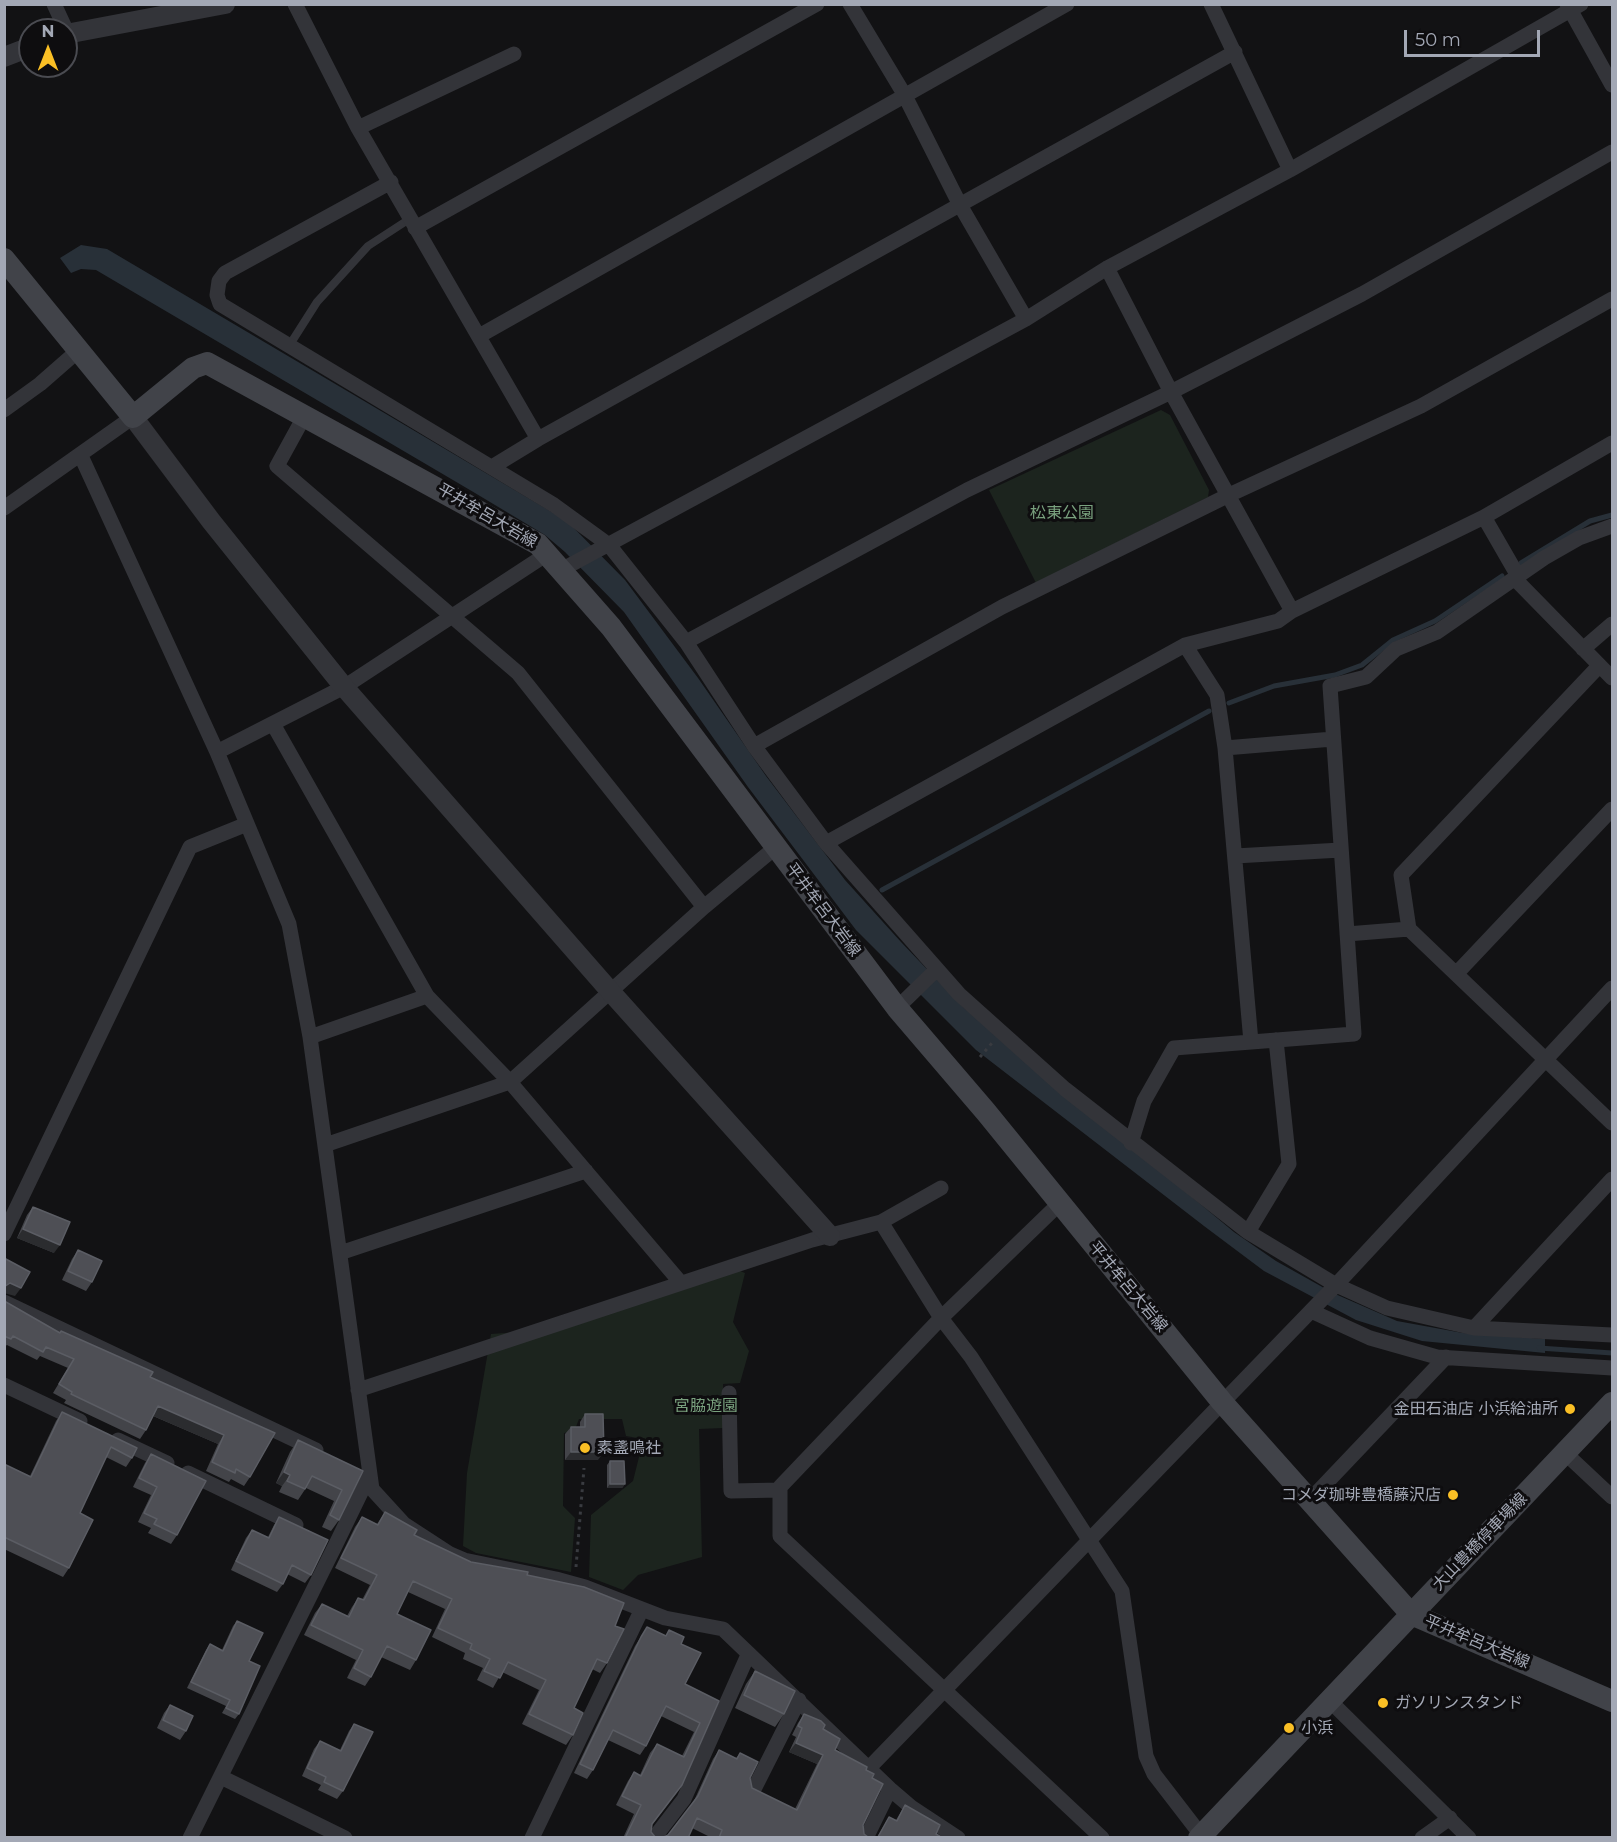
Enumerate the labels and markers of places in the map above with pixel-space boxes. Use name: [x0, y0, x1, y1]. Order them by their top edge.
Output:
place label: 金田石油店 小浜給油所: [1394, 1399, 1558, 1419]
marker: 金田石油店 小浜給油所: [1563, 1402, 1577, 1416]
place label: 素盞鳴社: [597, 1438, 661, 1458]
marker: 素盞鳴社: [578, 1441, 592, 1455]
place label: コメダ珈琲豊橋藤沢店: [1281, 1485, 1441, 1505]
marker: コメダ珈琲豊橋藤沢店: [1446, 1488, 1460, 1502]
place label: ガソリンスタンド: [1395, 1693, 1523, 1713]
marker: ガソリンスタンド: [1376, 1696, 1390, 1710]
place label: 小浜: [1301, 1718, 1333, 1738]
marker: 小浜: [1282, 1721, 1296, 1735]

